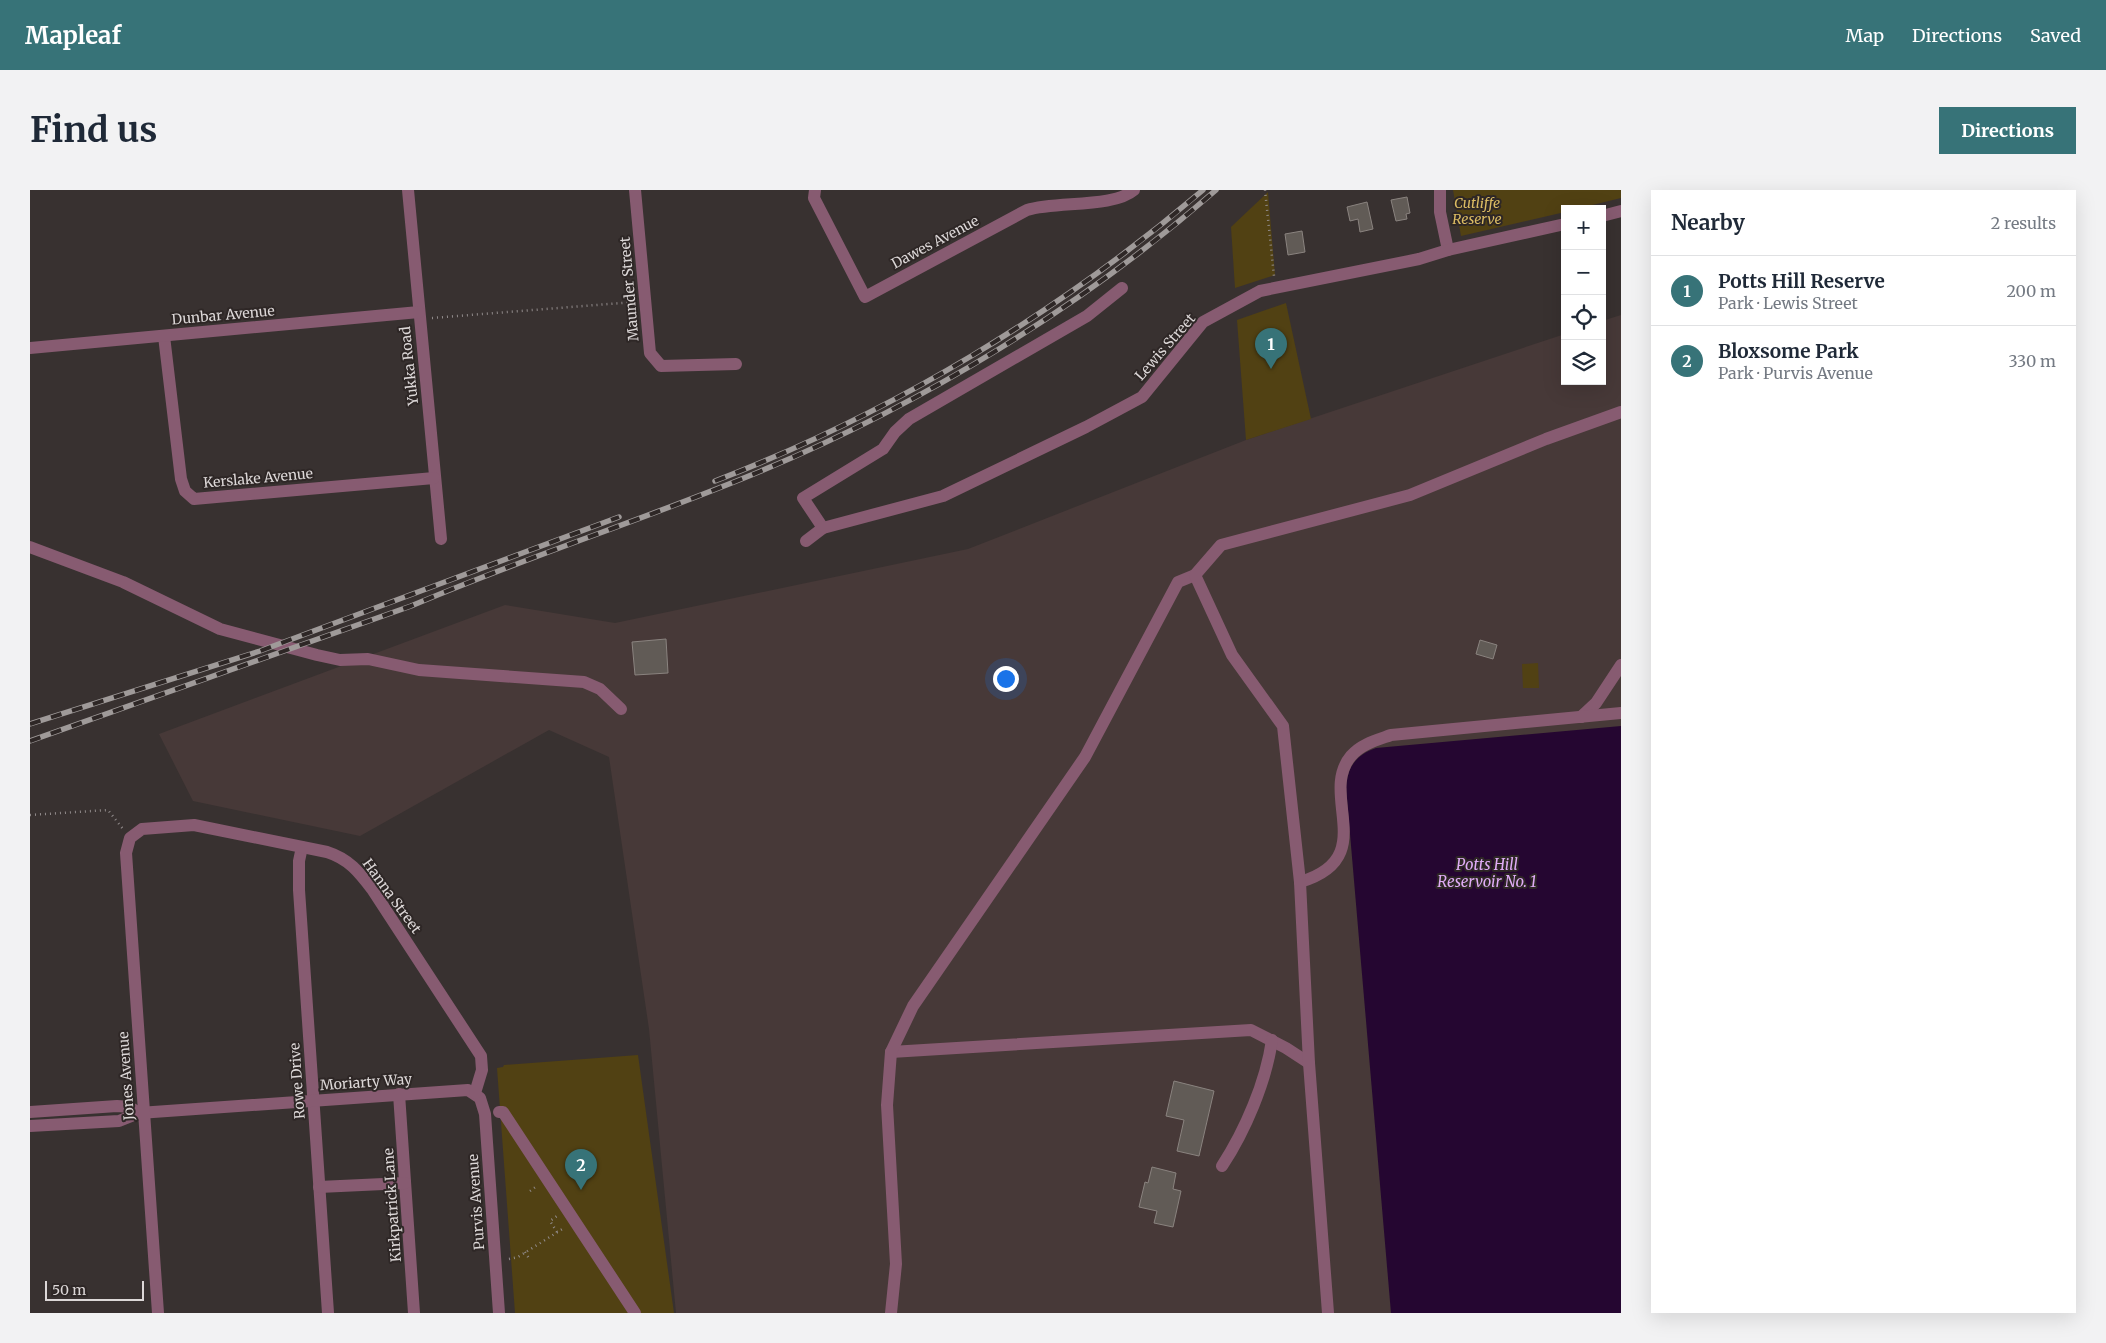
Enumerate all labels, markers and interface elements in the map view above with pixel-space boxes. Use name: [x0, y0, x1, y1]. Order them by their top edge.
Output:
text: Mapleaf: [25, 20, 121, 51]
text: Map: [1846, 24, 1884, 47]
text: Directions: [1912, 24, 2002, 47]
text: Saved: [2030, 24, 2081, 47]
button: Directions: [1939, 107, 2076, 154]
text: Find us: [30, 108, 157, 152]
park label: Cutliffe Reserve: [1452, 194, 1502, 228]
map controls: [1561, 205, 1606, 385]
button: +: [1561, 205, 1606, 250]
text: Nearby: [1671, 209, 1745, 236]
street label: Dawes Avenue: [888, 211, 982, 273]
text: 2 results: [1991, 213, 2056, 233]
street label: Maunder Street: [615, 236, 643, 342]
button: −: [1561, 250, 1606, 295]
text: Potts Hill Reserve: [1718, 269, 1885, 293]
text: 1: [1683, 281, 1691, 301]
text: 200 m: [2006, 281, 2056, 301]
text: Park · Lewis Street: [1718, 293, 1858, 313]
button: locate: [1561, 295, 1606, 340]
street label: Dunbar Avenue: [171, 302, 275, 328]
street label: Lewis Street: [1131, 309, 1199, 384]
street label: Yukka Road: [396, 325, 422, 407]
pin: 1: [1255, 328, 1287, 369]
text: Bloxsome Park: [1718, 339, 1859, 363]
button: layers: [1561, 340, 1606, 385]
text: 2: [1682, 351, 1692, 371]
text: 330 m: [2009, 351, 2056, 371]
text: Park · Purvis Avenue: [1718, 363, 1873, 383]
street label: Kerslake Avenue: [202, 464, 314, 492]
your location: [993, 666, 1019, 692]
street label: Hanna Street: [359, 855, 425, 937]
water label: Potts Hill Reservoir No. 1: [1437, 855, 1537, 891]
street label: Jones Avenue: [114, 1031, 138, 1122]
street label: Rowe Drive: [285, 1042, 309, 1120]
street label: Moriarty Way: [319, 1070, 414, 1094]
street label: Kirkpatrick Lane: [379, 1147, 405, 1263]
pin: 2: [565, 1149, 597, 1190]
street label: Purvis Avenue: [464, 1153, 488, 1251]
scale bar: [45, 1278, 144, 1301]
text: 50 m: [52, 1281, 86, 1299]

